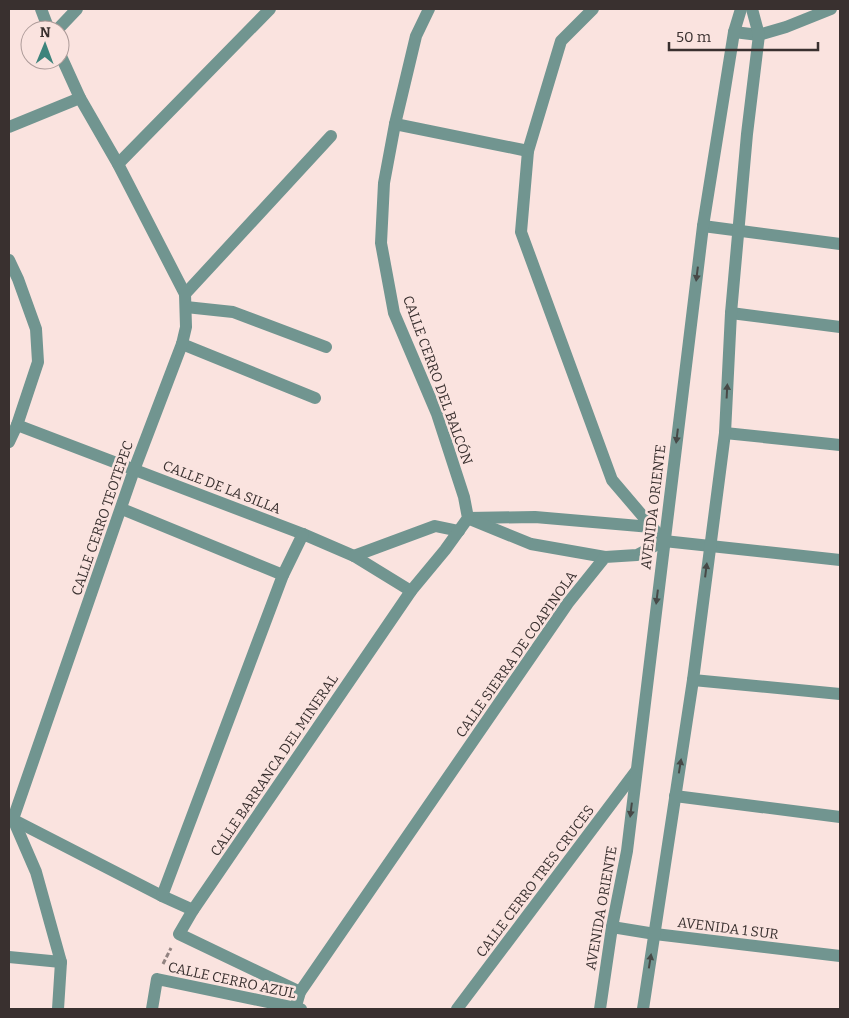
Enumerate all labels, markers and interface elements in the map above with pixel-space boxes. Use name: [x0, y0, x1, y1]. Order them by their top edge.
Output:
north arrow: [20, 20, 70, 70]
scale bar: [669, 20, 818, 52]
text: N: [40, 24, 51, 41]
text: 50 m: [676, 28, 712, 46]
one-way arrow: [693, 267, 701, 283]
street label: CALLE CERRO DEL BALCÓN: [399, 293, 477, 467]
one-way arrow: [723, 383, 731, 399]
one-way arrow: [673, 428, 681, 444]
street label: CALLE CERRO TEOTEPEC: [68, 439, 137, 598]
street label: AVENIDA ORIENTE: [637, 444, 670, 571]
street label: CALLE DE LA SILLA: [160, 457, 283, 518]
one-way arrow: [703, 562, 711, 578]
street label: CALLE SIERRA DE COAPINOLA: [452, 568, 581, 741]
one-way arrow: [653, 589, 661, 605]
street label: CALLE BARRANCA DEL MINERAL: [207, 671, 342, 859]
one-way arrow: [676, 757, 684, 773]
street label: CALLE CERRO TRES CRUCES: [473, 802, 598, 961]
one-way arrow: [627, 803, 635, 819]
street label: AVENIDA ORIENTE: [582, 845, 621, 971]
street label: AVENIDA 1 SUR: [676, 914, 779, 943]
one-way arrow: [647, 953, 655, 969]
street label: CALLE CERRO AZUL: [166, 959, 298, 1002]

